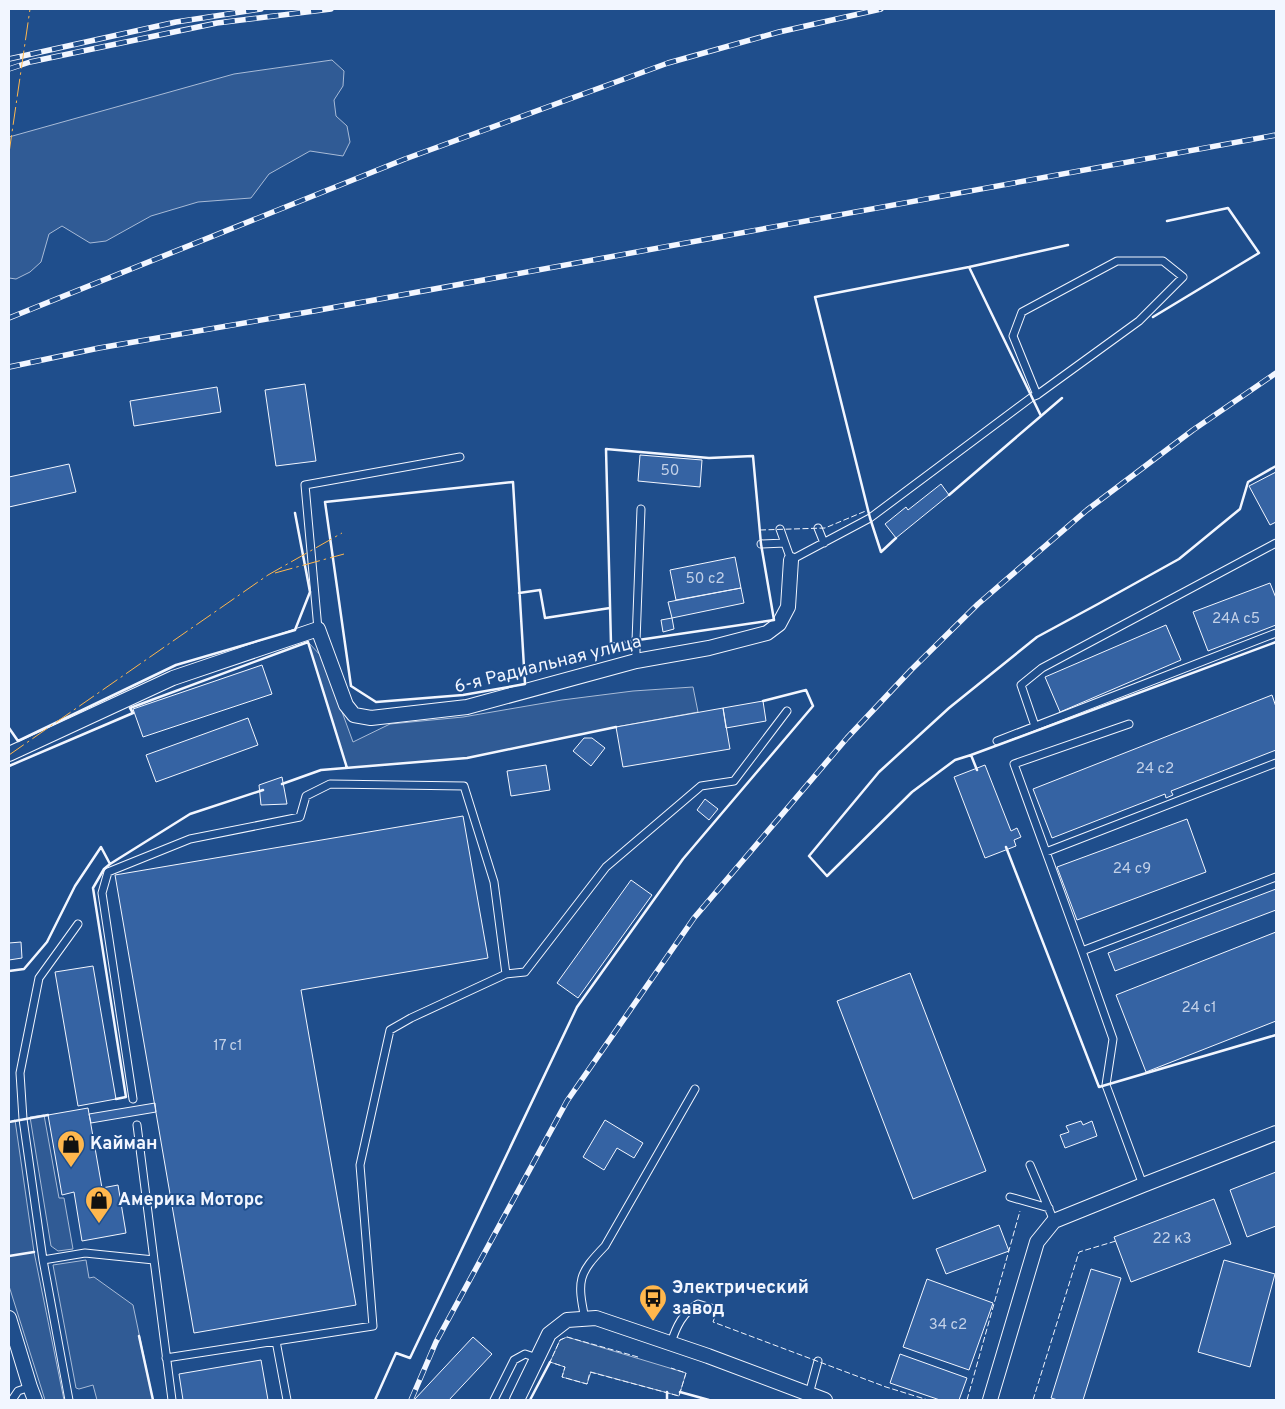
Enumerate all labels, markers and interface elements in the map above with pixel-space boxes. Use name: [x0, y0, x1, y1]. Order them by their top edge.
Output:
house number: 50: [661, 462, 679, 481]
house number: 50 с2: [685, 570, 725, 589]
house number: 24А с5: [1212, 610, 1260, 629]
street label: 6-я Радиальная улица: [452, 631, 644, 699]
house number: 24 с2: [1136, 760, 1174, 779]
house number: 24 с9: [1113, 860, 1151, 879]
house number: 24 с1: [1182, 999, 1216, 1018]
house number: 17 с1: [213, 1037, 243, 1056]
shop icon: Кайман: [56, 1129, 86, 1168]
place label: Кайман: [90, 1133, 158, 1156]
shop icon: Америка Моторс: [84, 1185, 114, 1224]
place label: Америка Моторс: [118, 1189, 264, 1212]
house number: 22 к3: [1152, 1230, 1192, 1249]
place label: Электрический завод: [672, 1277, 809, 1321]
bus stop icon: Электрический завод: [638, 1283, 668, 1322]
house number: 34 с2: [929, 1316, 967, 1335]

